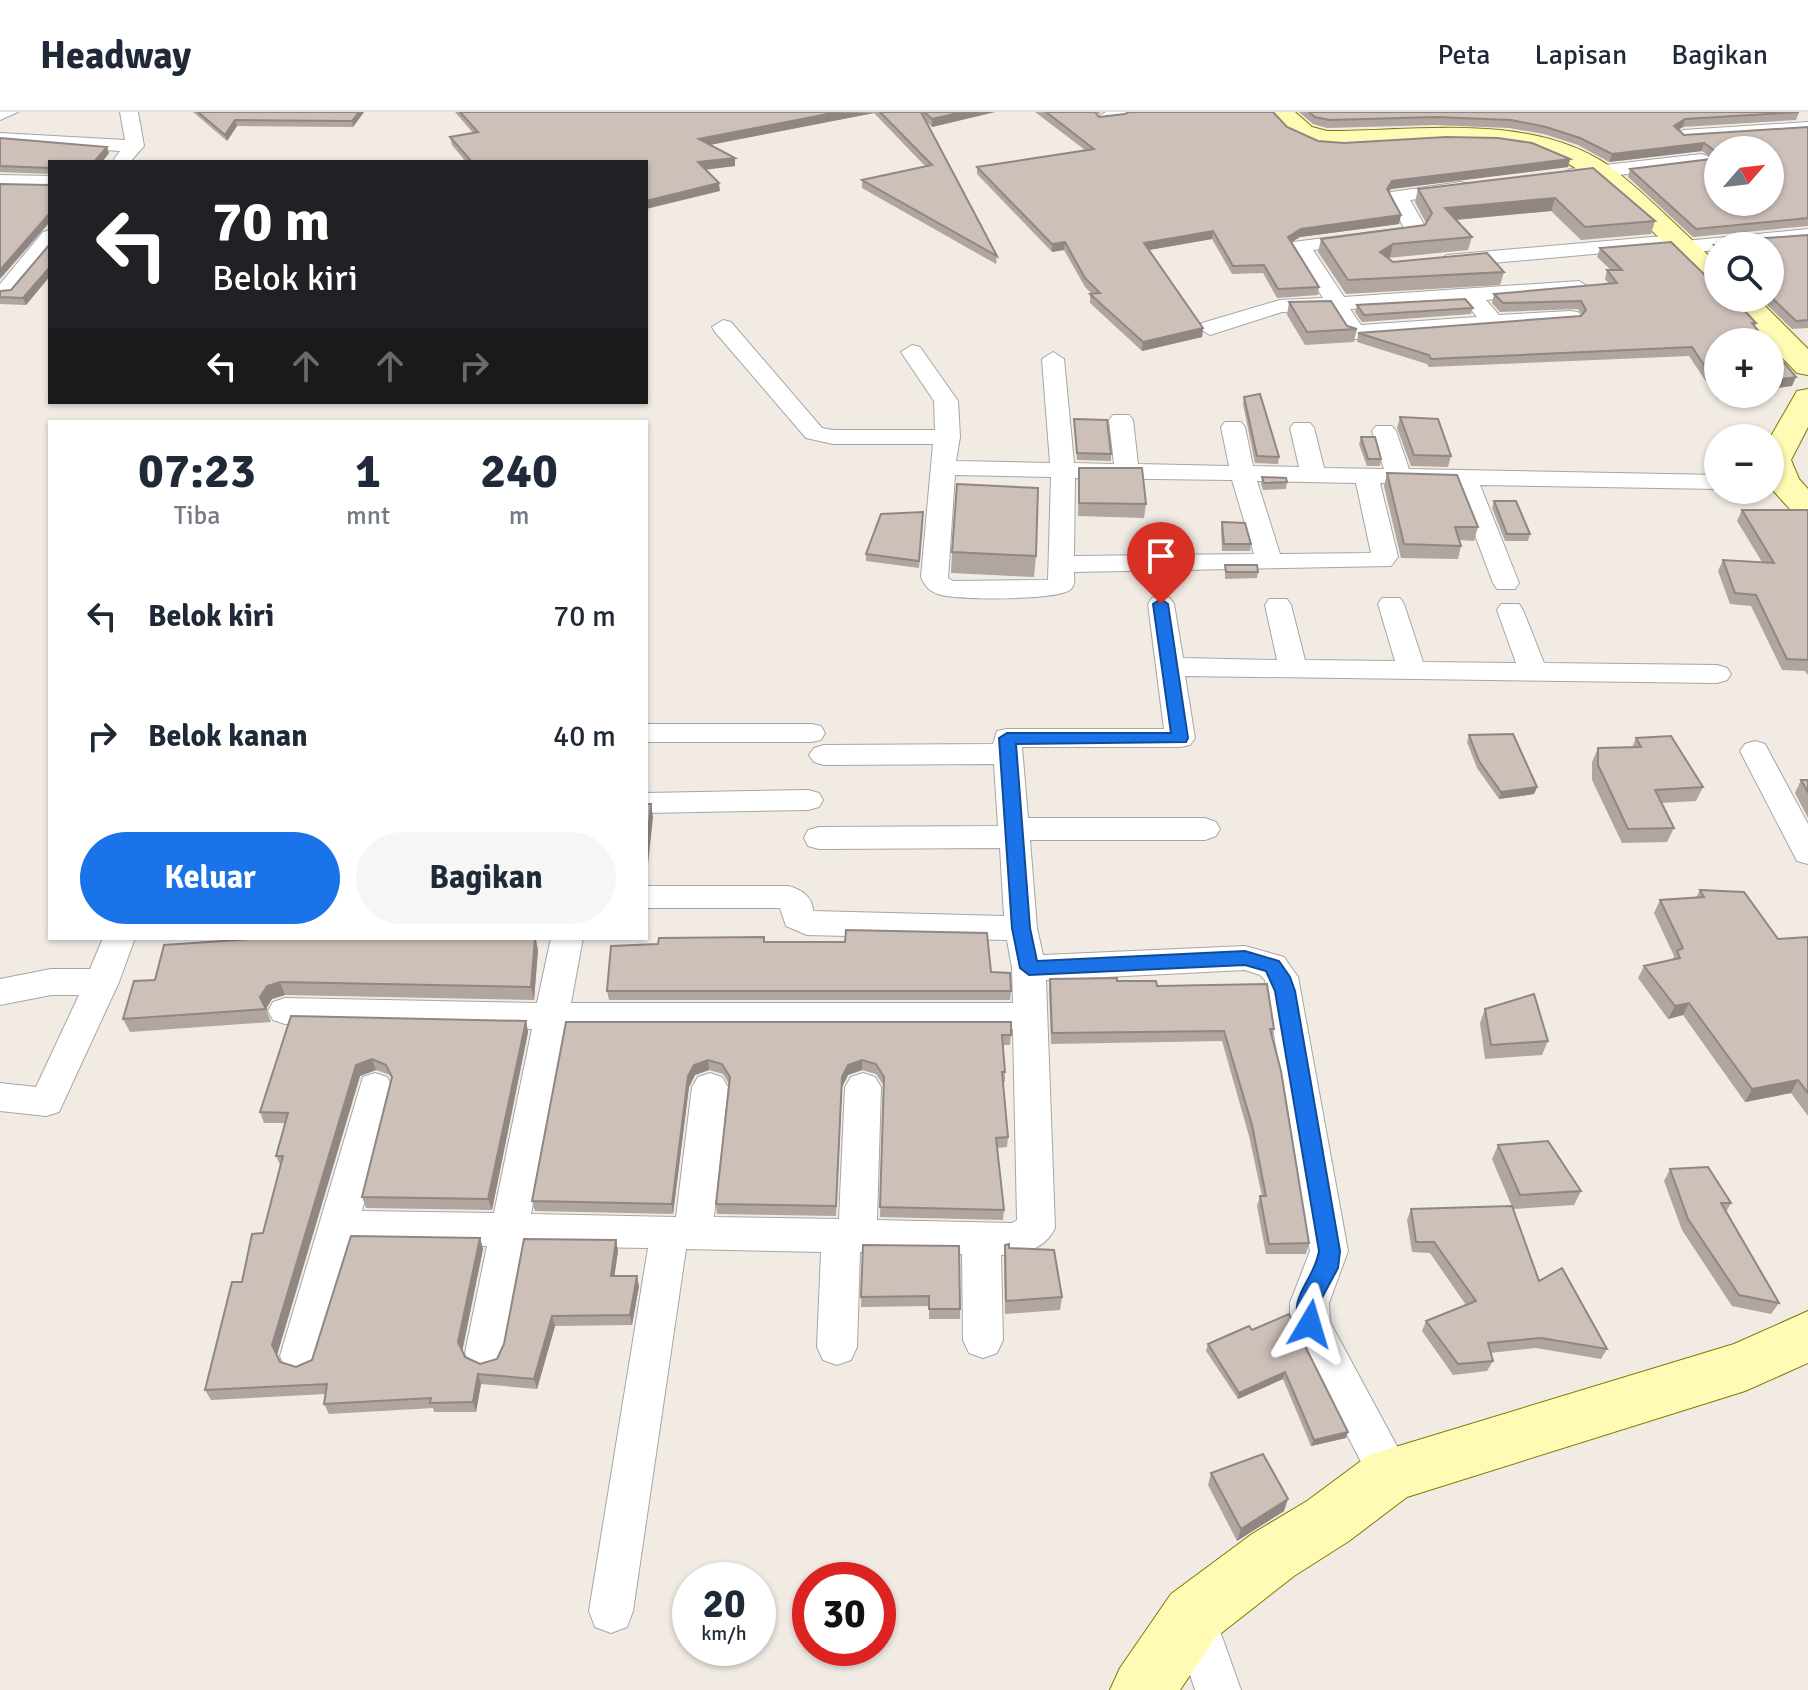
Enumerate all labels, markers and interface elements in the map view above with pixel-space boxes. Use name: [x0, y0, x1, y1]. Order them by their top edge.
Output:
text: Headway: [40, 32, 191, 79]
text: Peta: [1437, 38, 1491, 72]
text: Lapisan: [1535, 38, 1627, 72]
text: Bagikan: [1671, 38, 1768, 72]
north arrow: [1704, 136, 1784, 216]
map controls: [1704, 136, 1784, 504]
text: 70 m: [212, 187, 330, 256]
icon: left: [80, 192, 184, 296]
button: search: [1704, 232, 1784, 312]
text: Belok kiri: [212, 256, 358, 301]
button: +: [1704, 328, 1784, 408]
icon: left: [200, 344, 244, 388]
icon: ahead: [284, 344, 328, 388]
icon: ahead: [368, 344, 412, 388]
icon: right: [452, 344, 496, 388]
button: −: [1704, 424, 1784, 504]
text: 07:23: [138, 442, 256, 501]
text: 1: [355, 442, 381, 501]
text: 240: [480, 442, 558, 501]
text: Tiba: [174, 500, 220, 532]
text: mnt: [346, 500, 390, 532]
text: m: [509, 500, 529, 532]
pin: [1127, 522, 1195, 604]
icon: arrive: [1139, 534, 1183, 578]
icon: left: [80, 594, 124, 638]
text: Belok kiri: [148, 598, 274, 635]
text: 70 m: [553, 598, 616, 635]
icon: right: [80, 714, 124, 758]
text: Belok kanan: [148, 718, 308, 755]
text: 40 m: [553, 718, 616, 755]
button: Keluar: [80, 832, 340, 924]
button: Bagikan: [356, 832, 616, 924]
position arrow: [1268, 1282, 1352, 1366]
speed limit sign: 30: [792, 1562, 896, 1666]
text: 20: [702, 1579, 746, 1629]
text: km/h: [701, 1621, 747, 1646]

